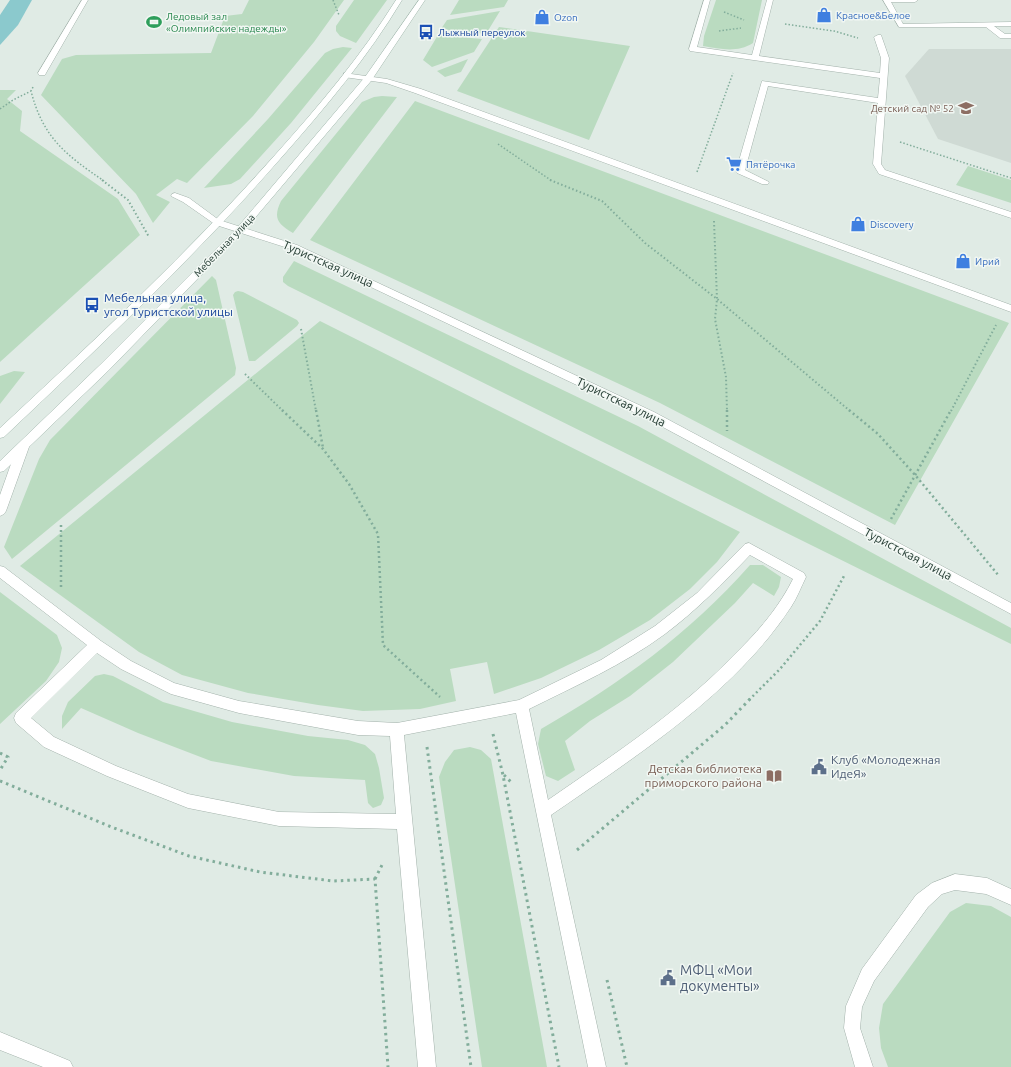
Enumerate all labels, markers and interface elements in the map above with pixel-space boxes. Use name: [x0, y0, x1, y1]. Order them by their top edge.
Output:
shop icon: Красное&Белое: [815, 6, 833, 24]
shop icon: Ozon: [533, 8, 551, 26]
place label: Красное&Белое: [836, 10, 910, 21]
place label: Ледовый зал «Олимпийские надежды»: [166, 11, 287, 34]
place label: Ozon: [554, 12, 578, 23]
sports icon: Ледовый зал «Олимпийские надежды»: [145, 13, 163, 31]
bus stop icon: Лыжный переулок: [417, 23, 435, 41]
place label: Лыжный переулок: [438, 27, 525, 38]
school or university icon: Детский сад № 52: [957, 99, 975, 117]
place label: Детский сад № 52: [871, 103, 954, 114]
supermarket icon: Пятёрочка: [725, 155, 743, 173]
place label: Пятёрочка: [746, 159, 795, 170]
street label: Мебельная улица: [192, 212, 257, 279]
shop icon: Discovery: [849, 215, 867, 233]
place label: Discovery: [870, 219, 914, 230]
street label: Туристская улица: [281, 238, 375, 289]
shop icon: Ирий: [954, 252, 972, 270]
place label: Ирий: [975, 256, 1000, 267]
place label: Мебельная улица, угол Туристской улицы: [104, 291, 233, 318]
bus stop icon: Мебельная улица, угол Туристской улицы: [83, 296, 101, 314]
street label: Туристская улица: [575, 374, 668, 429]
street label: Туристская улица: [862, 525, 954, 582]
place label: Клуб «Молодежная ИдеЯ»: [831, 753, 940, 780]
public building icon: Клуб «Молодежная ИдеЯ»: [810, 758, 828, 776]
place label: Детская библиотека приморского района: [645, 762, 762, 789]
library icon: Детская библиотека приморского района: [765, 767, 783, 785]
place label: МФЦ «Мои документы»: [680, 962, 760, 994]
public building icon: МФЦ «Мои документы»: [659, 969, 677, 987]

